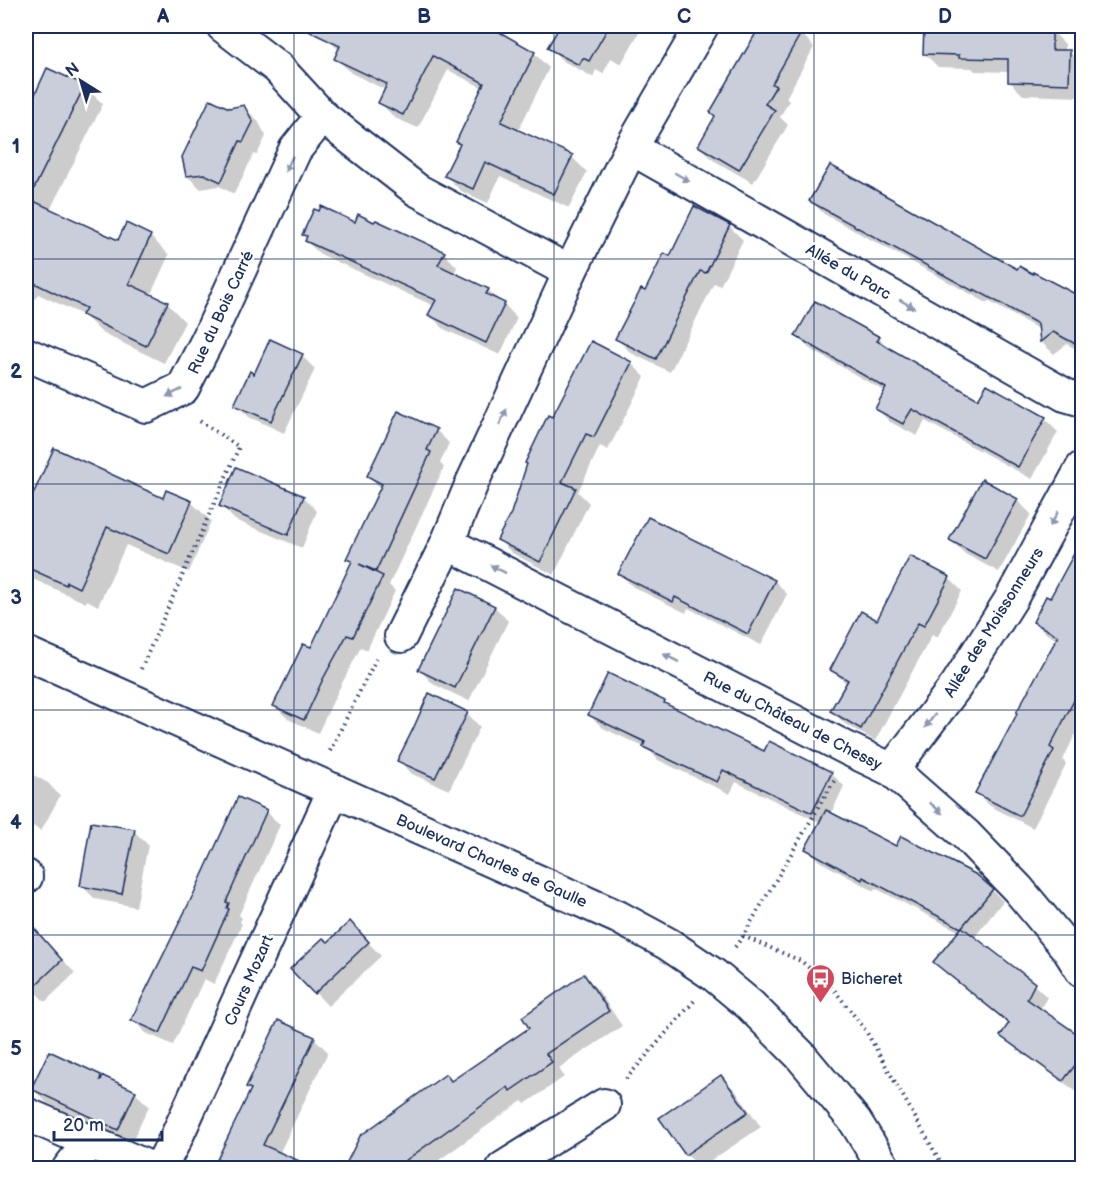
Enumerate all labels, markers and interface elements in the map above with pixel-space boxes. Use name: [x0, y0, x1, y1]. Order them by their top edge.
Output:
text: A: [156, 5, 170, 29]
text: B: [417, 5, 431, 29]
text: C: [677, 5, 691, 29]
text: D: [938, 5, 952, 29]
north arrow: [51, 51, 111, 111]
text: N: [62, 59, 83, 81]
text: 1: [12, 135, 20, 159]
one-way arrow: [284, 156, 293, 173]
one-way arrow: [674, 172, 691, 182]
street label: Allée du Parc: [802, 240, 894, 304]
street label: Rue du Bois Carré: [184, 248, 258, 377]
one-way arrow: [899, 299, 915, 310]
text: 2: [10, 360, 22, 384]
one-way arrow: [165, 388, 182, 397]
one-way arrow: [498, 408, 508, 426]
one-way arrow: [1049, 511, 1059, 528]
street label: Allée des Moissonneurs: [940, 544, 1048, 701]
one-way arrow: [489, 564, 507, 574]
text: 3: [10, 586, 22, 610]
one-way arrow: [663, 653, 680, 663]
street label: Rue du Château de Chessy: [700, 668, 885, 775]
one-way arrow: [924, 712, 936, 728]
one-way arrow: [928, 801, 943, 814]
text: 4: [10, 811, 22, 835]
street label: Boulevard Charles de Gaulle: [393, 811, 590, 912]
street label: Cours Mozart: [221, 932, 278, 1029]
bus stop icon: Bicheret: [804, 962, 836, 1004]
place label: Bicheret: [841, 970, 902, 989]
text: 5: [10, 1037, 22, 1061]
scale bar: [54, 1104, 162, 1142]
text: 20 m: [63, 1115, 104, 1136]

